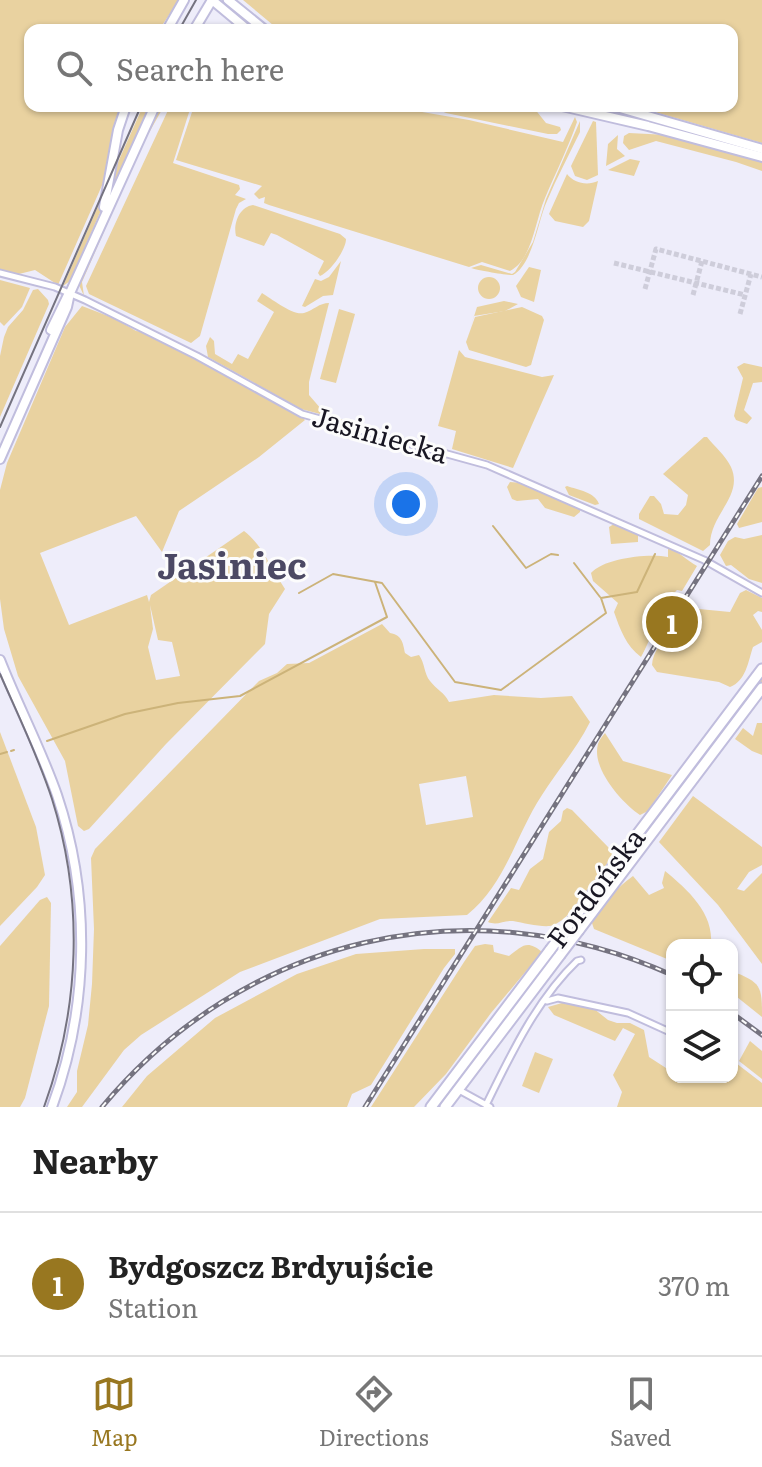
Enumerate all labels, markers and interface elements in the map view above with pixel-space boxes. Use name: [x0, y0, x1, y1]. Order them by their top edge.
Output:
search box: [24, 24, 738, 112]
icon: search: [52, 46, 96, 90]
text: Search here: [116, 46, 284, 90]
street label: Jasiniecka: [308, 394, 453, 473]
your location: [386, 484, 426, 524]
district label: Jasiniec: [157, 537, 307, 590]
pin: 1: [646, 592, 698, 652]
street label: Fordońska: [535, 818, 654, 956]
map controls: [666, 939, 738, 1083]
button: locate: [666, 939, 738, 1011]
button: layers: [666, 1011, 738, 1083]
text: Nearby: [32, 1134, 158, 1184]
text: Bydgoszcz Brdyujście: [108, 1243, 434, 1287]
text: 1: [53, 1265, 63, 1304]
text: 370 m: [658, 1265, 730, 1304]
text: Station: [108, 1287, 198, 1326]
tab: Map: [91, 1372, 138, 1453]
tab: Directions: [319, 1372, 429, 1453]
tab: Saved: [610, 1372, 671, 1453]

